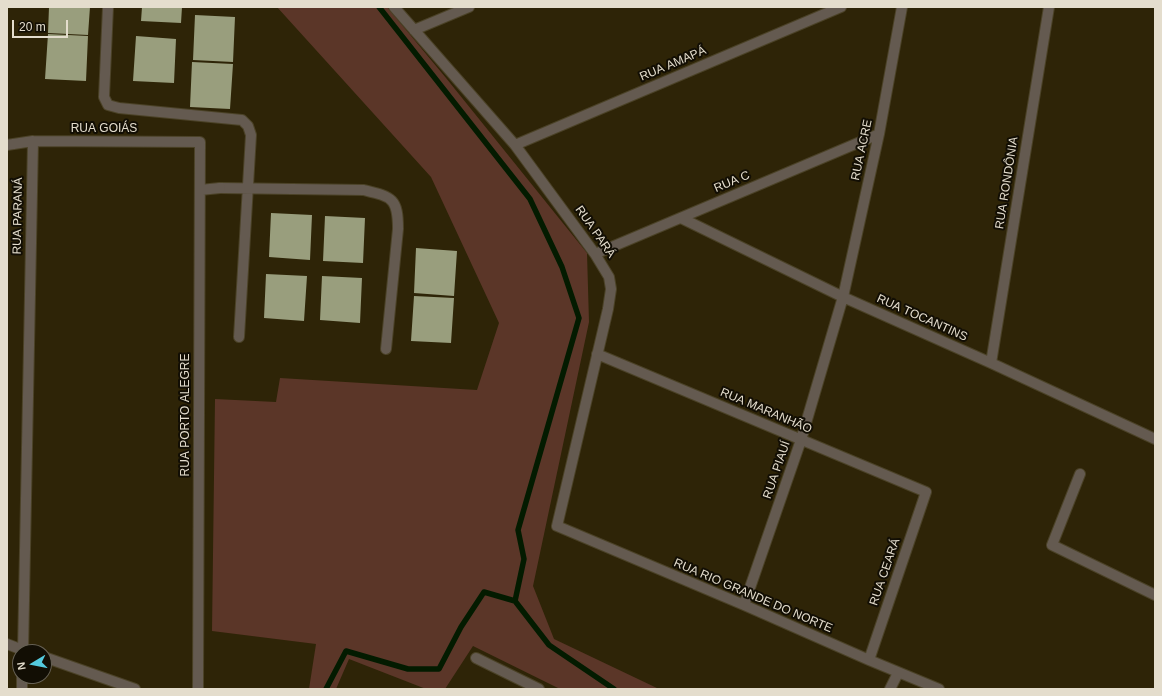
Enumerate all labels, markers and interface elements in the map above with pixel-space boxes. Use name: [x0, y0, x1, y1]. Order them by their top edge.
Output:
scale bar: [14, 12, 70, 38]
text: 20 m: [19, 20, 46, 34]
street label: RUA AMAPÁ: [638, 44, 708, 84]
street label: RUA ACRE: [849, 118, 875, 182]
street label: RUA GOIÁS: [71, 122, 137, 136]
street label: RUA RONDÔNIA: [993, 136, 1021, 230]
street label: RUA C: [712, 168, 752, 196]
street label: RUA PARANÁ: [10, 177, 26, 255]
street label: RUA PARÁ: [572, 203, 618, 261]
street label: RUA TOCANTINS: [874, 292, 970, 344]
street label: RUA PORTO ALEGRE: [179, 354, 193, 476]
street label: RUA MARANHÃO: [718, 385, 814, 437]
street label: RUA PIAUÍ: [760, 439, 794, 501]
street label: RUA CEARÁ: [867, 537, 903, 607]
street label: RUA RIO GRANDE DO NORTE: [671, 556, 835, 636]
north arrow: [12, 644, 52, 684]
text: N: [15, 661, 28, 671]

